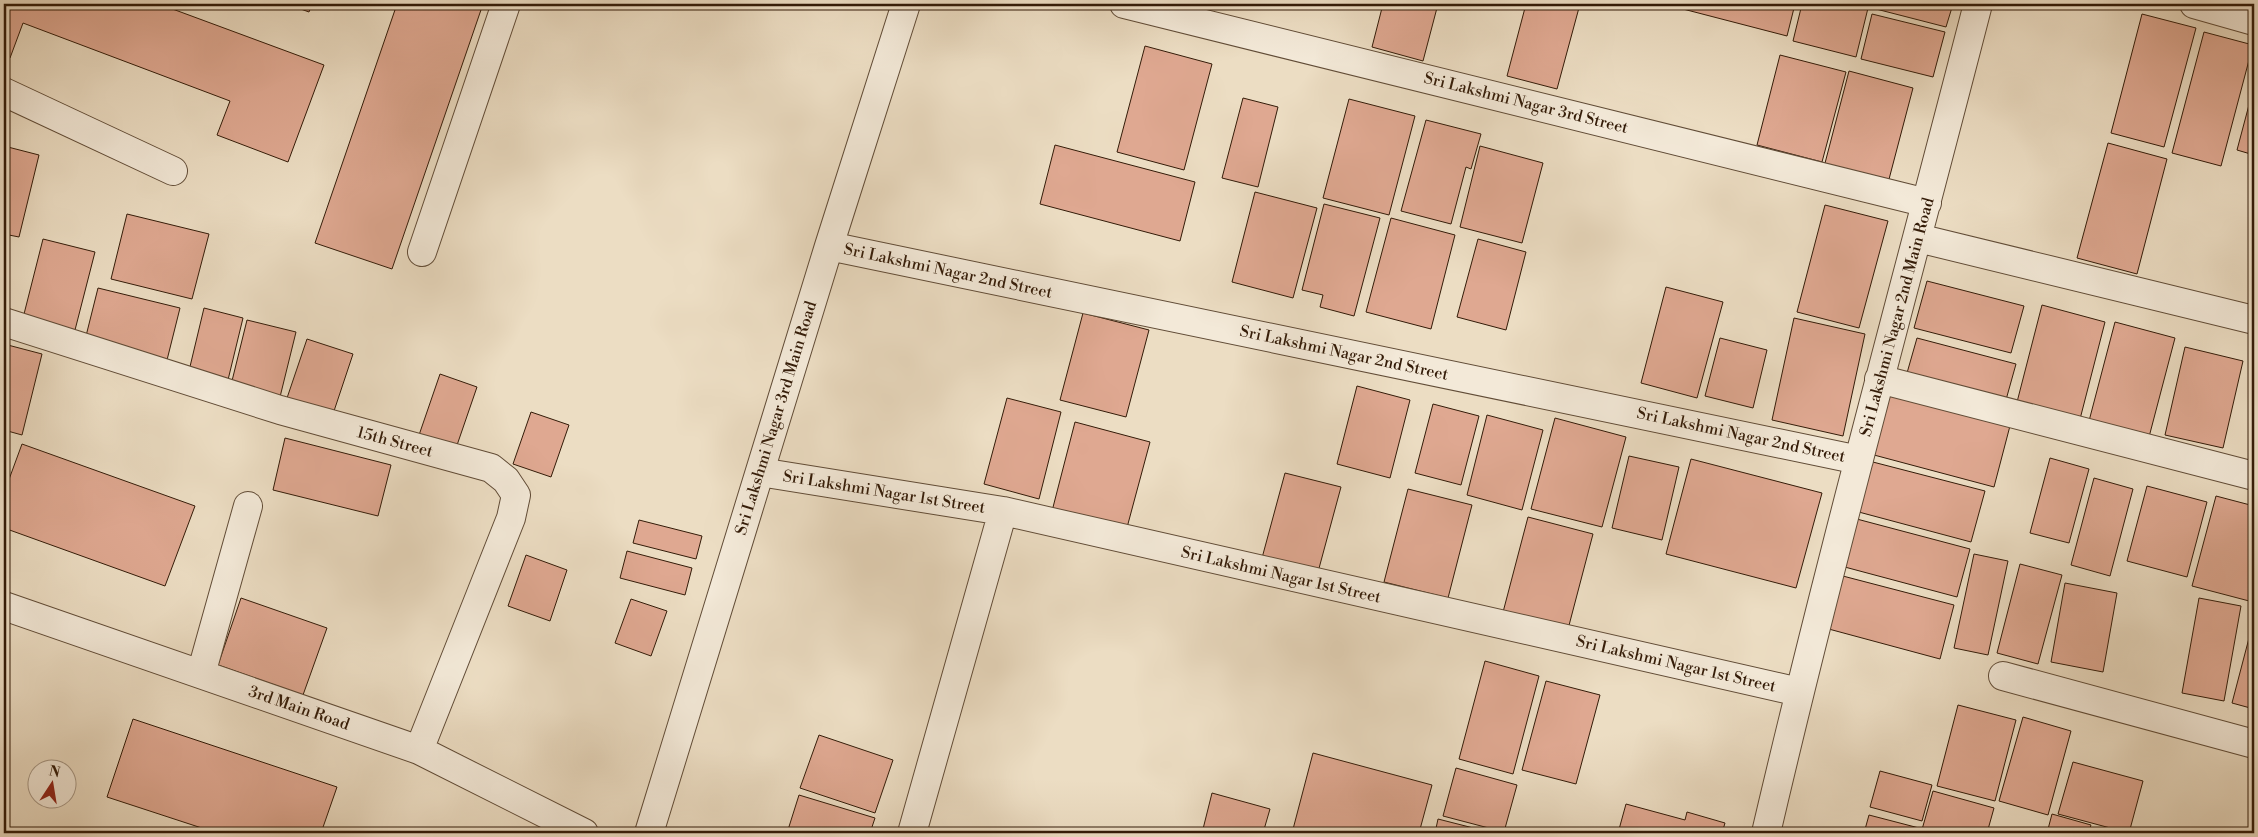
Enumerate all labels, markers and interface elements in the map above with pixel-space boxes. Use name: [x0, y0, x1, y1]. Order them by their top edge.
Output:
street label: Sri Lakshmi Nagar 3rd Street: [1422, 68, 1630, 138]
street label: Sri Lakshmi Nagar 2nd Main Road: [1855, 195, 1939, 439]
street label: Sri Lakshmi Nagar 2nd Street: [842, 239, 1054, 303]
street label: Sri Lakshmi Nagar 3rd Main Road: [731, 299, 821, 537]
street label: Sri Lakshmi Nagar 2nd Street: [1238, 321, 1450, 385]
street label: Sri Lakshmi Nagar 2nd Street: [1635, 403, 1847, 467]
street label: 15th Street: [355, 422, 436, 462]
street label: Sri Lakshmi Nagar 1st Street: [781, 466, 987, 518]
street label: Sri Lakshmi Nagar 1st Street: [1179, 542, 1383, 608]
street label: Sri Lakshmi Nagar 1st Street: [1574, 631, 1778, 697]
street label: 3rd Main Road: [246, 681, 352, 735]
north arrow: [28, 760, 78, 810]
text: N: [47, 762, 62, 782]

